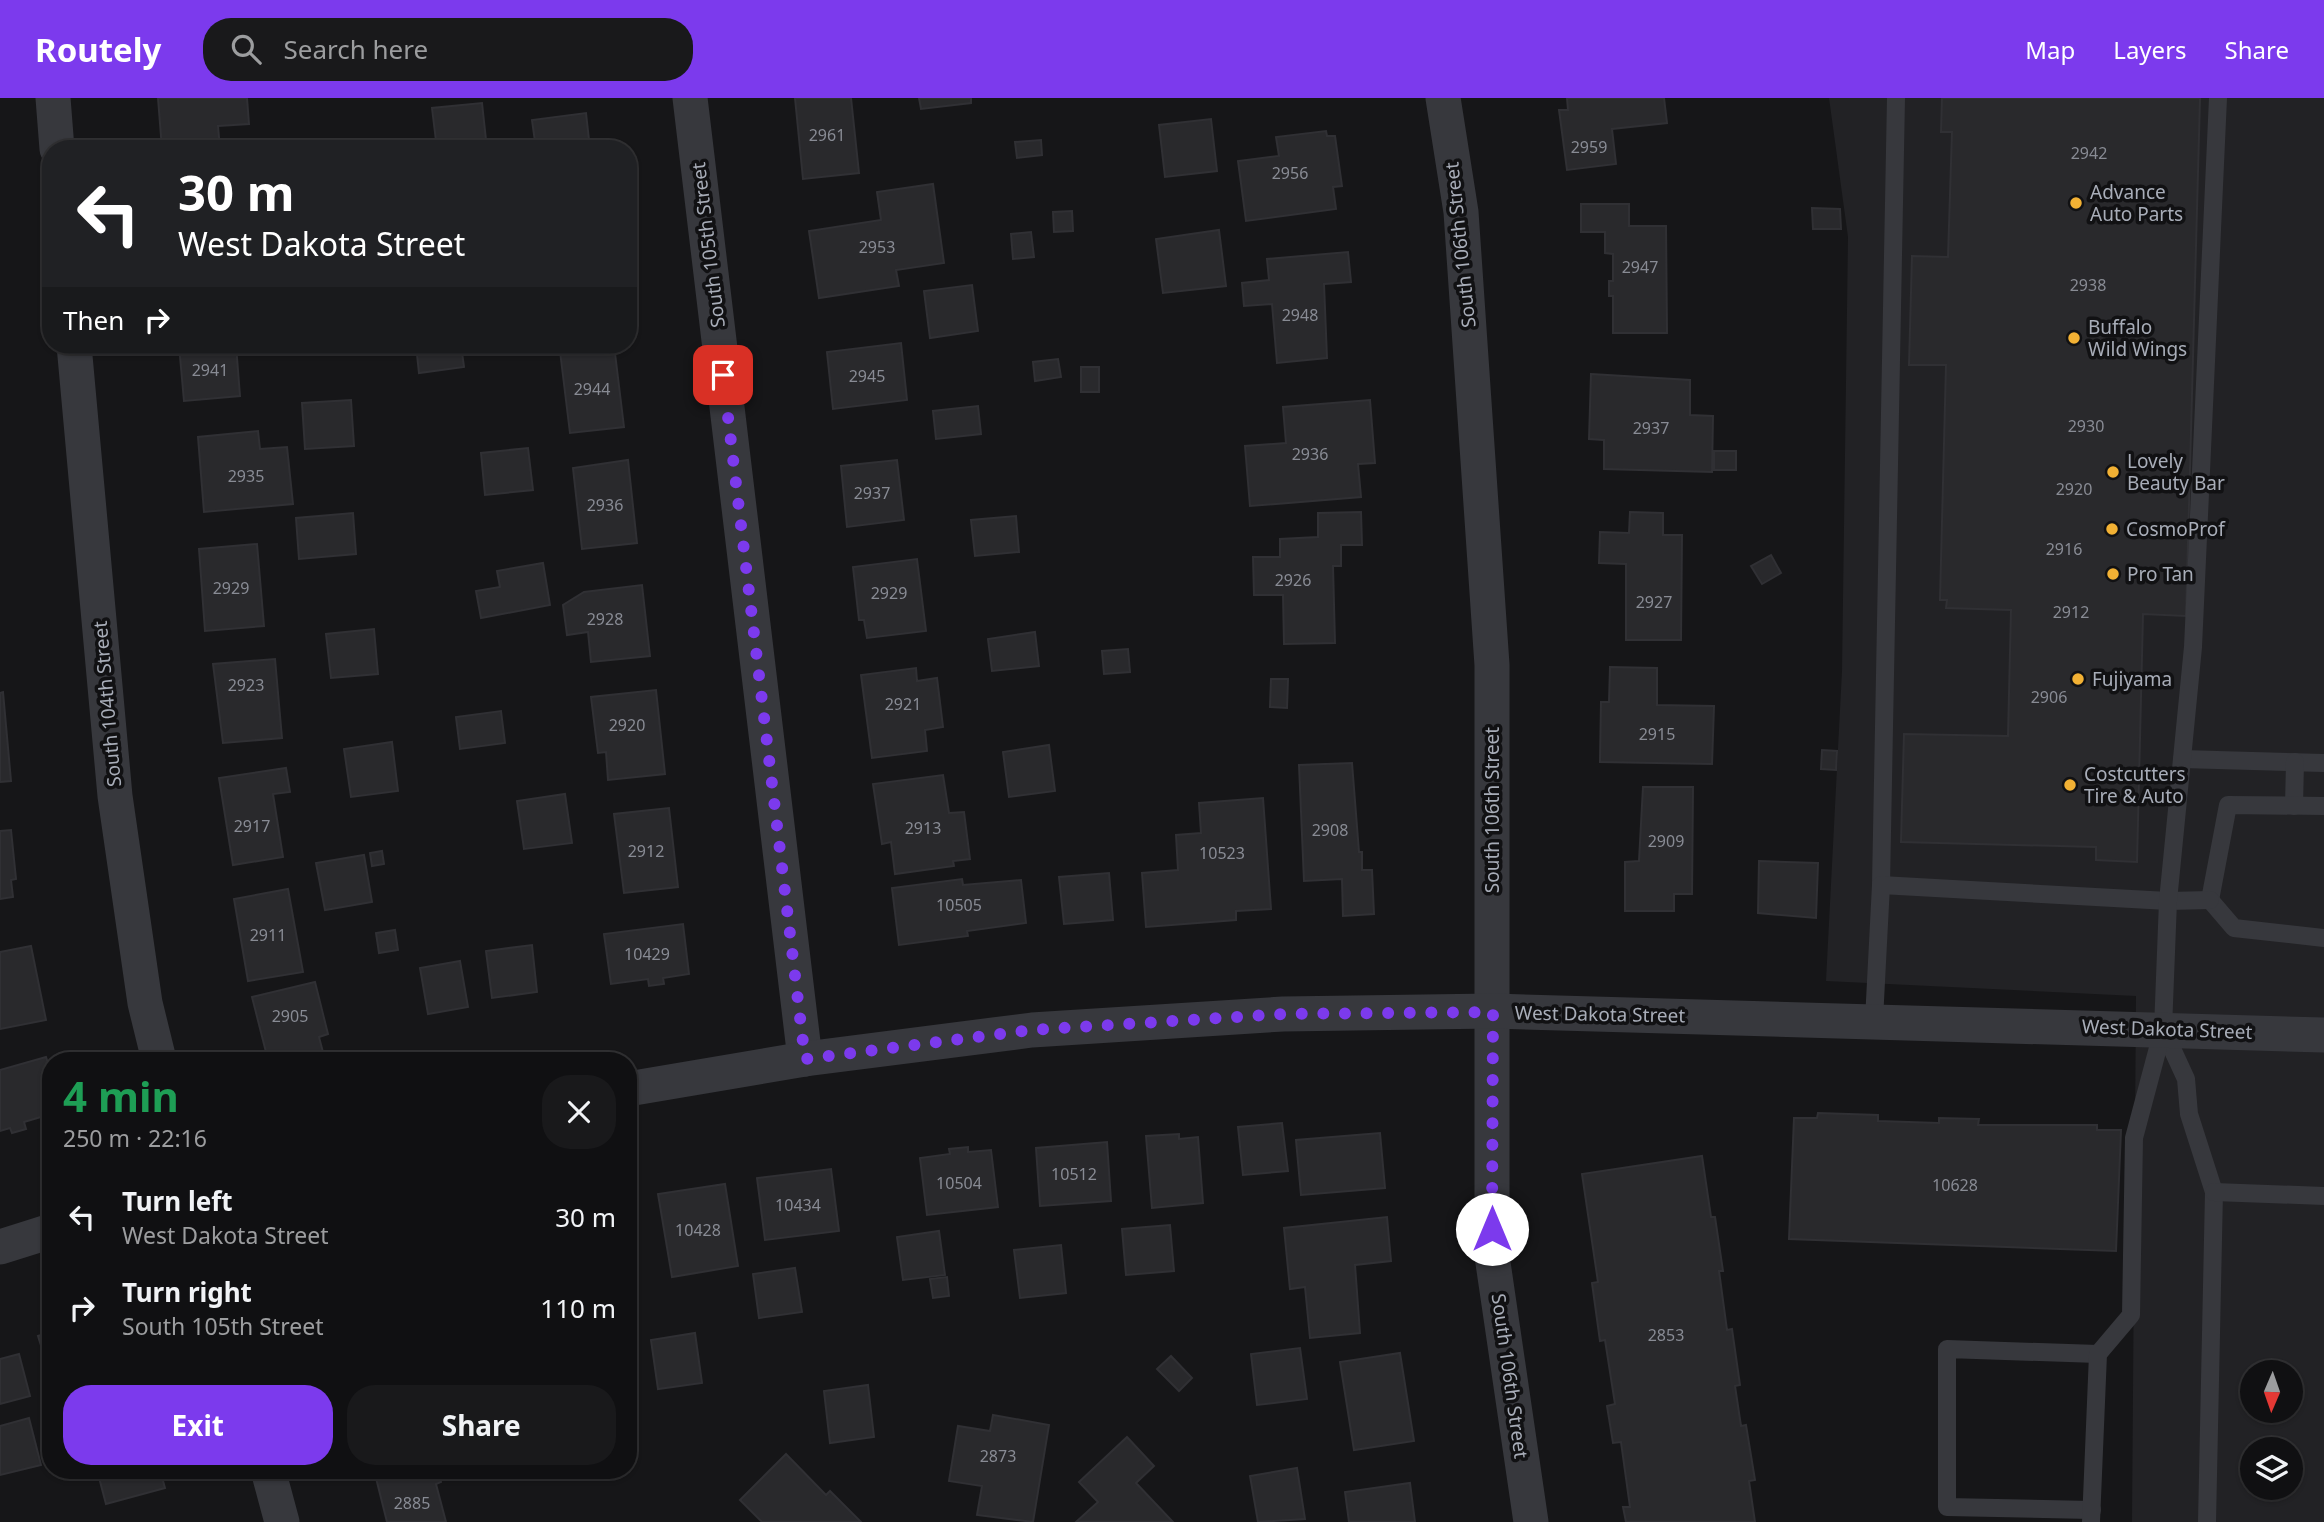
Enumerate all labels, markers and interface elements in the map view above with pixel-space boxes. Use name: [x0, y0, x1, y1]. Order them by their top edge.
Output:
search box: [203, 18, 693, 81]
text: Routely: [35, 27, 161, 72]
icon: search: [227, 30, 265, 68]
text: Search here: [283, 31, 428, 67]
text: Map: [2025, 33, 2075, 66]
text: Layers: [2113, 33, 2187, 66]
text: Share: [2225, 33, 2289, 66]
house number: 2961: [809, 124, 845, 146]
house number: 2959: [1571, 136, 1607, 158]
house number: 2942: [2071, 142, 2107, 164]
text: 30 m: [178, 159, 295, 225]
street label: South 105th Street: [685, 161, 731, 329]
street label: South 106th Street: [1438, 161, 1482, 329]
house number: 2956: [1272, 162, 1308, 184]
icon: left: [63, 168, 154, 259]
place label: Advance Auto Parts: [2090, 179, 2183, 227]
marker: Advance Auto Parts: [2068, 195, 2084, 211]
text: West Dakota Street: [178, 222, 465, 265]
house number: 2953: [859, 236, 895, 258]
house number: 2947: [1622, 256, 1658, 278]
house number: 2938: [2070, 274, 2106, 296]
icon: right: [138, 301, 176, 339]
text: Then: [63, 302, 124, 338]
house number: 2948: [1282, 304, 1318, 326]
place label: Buffalo Wild Wings: [2088, 314, 2187, 362]
marker: Buffalo Wild Wings: [2066, 330, 2082, 346]
pin: [693, 345, 753, 405]
icon: arrive: [704, 356, 742, 394]
house number: 2941: [192, 359, 228, 381]
house number: 2945: [849, 365, 885, 387]
house number: 2944: [574, 378, 610, 400]
house number: 2930: [2068, 415, 2104, 437]
house number: 2937: [1633, 417, 1669, 439]
house number: 2936: [1292, 443, 1328, 465]
place label: Lovely Beauty Bar: [2127, 448, 2225, 496]
marker: Lovely Beauty Bar: [2105, 464, 2121, 480]
house number: 2935: [228, 465, 264, 487]
house number: 2920: [2056, 478, 2092, 500]
house number: 2937: [854, 482, 890, 504]
house number: 2936: [587, 494, 623, 516]
place label: CosmoProf: [2126, 516, 2226, 542]
marker: CosmoProf: [2104, 521, 2120, 537]
house number: 2916: [2046, 538, 2082, 560]
place label: Pro Tan: [2127, 561, 2194, 587]
marker: Pro Tan: [2105, 566, 2121, 582]
house number: 2926: [1275, 569, 1311, 591]
house number: 2929: [213, 577, 249, 599]
house number: 2929: [871, 582, 907, 604]
house number: 2927: [1636, 591, 1672, 613]
house number: 2912: [2053, 601, 2089, 623]
house number: 2928: [587, 608, 623, 630]
street label: South 104th Street: [87, 620, 127, 788]
place label: Fujiyama: [2092, 666, 2172, 692]
marker: Fujiyama: [2070, 671, 2086, 687]
house number: 2923: [228, 674, 264, 696]
house number: 2906: [2031, 686, 2067, 708]
house number: 2921: [885, 693, 921, 715]
house number: 2920: [609, 714, 645, 736]
house number: 2915: [1639, 723, 1675, 745]
street label: South 106th Street: [1479, 727, 1505, 893]
place label: Costcutters Tire & Auto: [2084, 761, 2186, 809]
marker: Costcutters Tire & Auto: [2062, 777, 2078, 793]
house number: 2917: [234, 815, 270, 837]
house number: 2913: [905, 817, 941, 839]
house number: 2908: [1312, 819, 1348, 841]
house number: 2909: [1648, 830, 1684, 852]
house number: 2912: [628, 840, 664, 862]
house number: 10523: [1199, 842, 1245, 864]
house number: 10505: [936, 894, 982, 916]
house number: 2911: [250, 924, 286, 946]
house number: 10429: [624, 943, 670, 965]
street label: West Dakota Street: [1514, 1000, 1686, 1028]
house number: 2905: [272, 1005, 308, 1027]
street label: West Dakota Street: [2081, 1013, 2253, 1045]
text: 4 min: [63, 1067, 179, 1124]
button: close: [542, 1075, 616, 1149]
text: 250 m · 22:16: [63, 1122, 207, 1154]
house number: 10512: [1051, 1163, 1097, 1185]
house number: 10504: [936, 1172, 982, 1194]
house number: 10628: [1932, 1174, 1978, 1196]
text: Turn left: [122, 1183, 233, 1219]
position arrow: [1455, 1192, 1529, 1266]
house number: 10434: [775, 1194, 821, 1216]
icon: left: [63, 1198, 101, 1236]
text: 30 m: [555, 1199, 616, 1235]
text: West Dakota Street: [122, 1219, 329, 1251]
house number: 10428: [675, 1219, 721, 1241]
text: Turn right: [122, 1274, 252, 1310]
icon: right: [63, 1289, 101, 1327]
text: 110 m: [540, 1290, 616, 1326]
street label: South 106th Street: [1486, 1292, 1534, 1460]
text: South 105th Street: [122, 1310, 323, 1342]
house number: 2853: [1648, 1324, 1684, 1346]
north arrow: [2240, 1360, 2303, 1423]
map controls: [2240, 1360, 2303, 1500]
button: Exit: [63, 1385, 333, 1465]
button: Share: [347, 1385, 616, 1465]
button: layers: [2240, 1437, 2303, 1500]
house number: 2873: [980, 1445, 1016, 1467]
house number: 2885: [394, 1492, 430, 1514]

